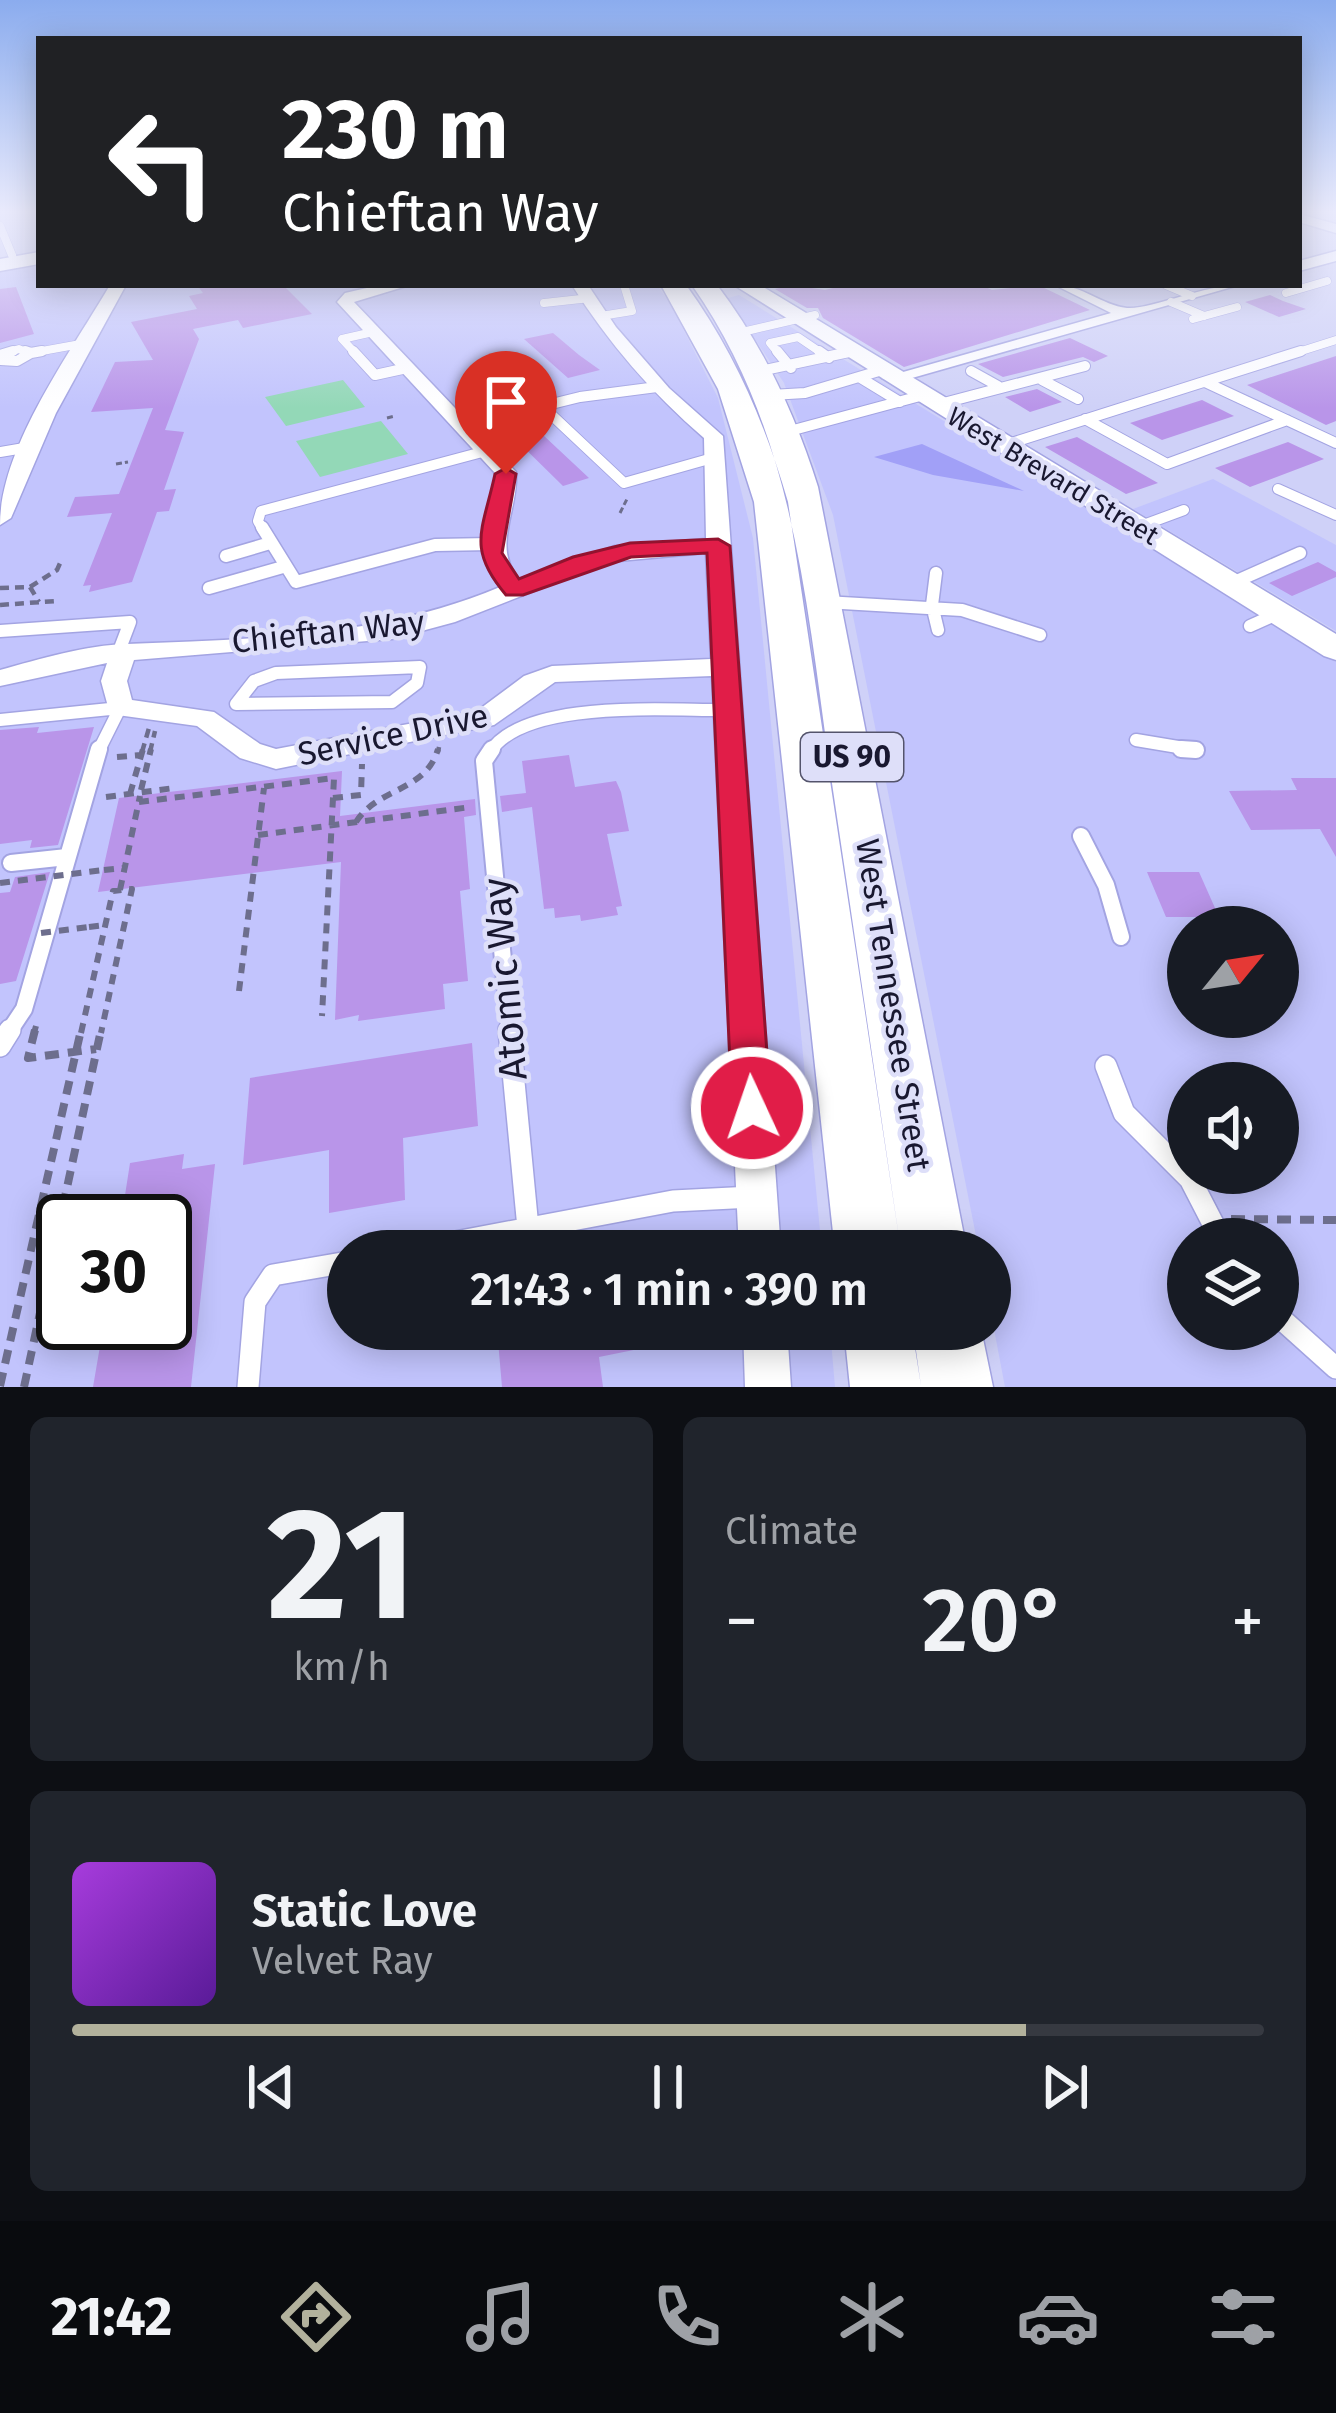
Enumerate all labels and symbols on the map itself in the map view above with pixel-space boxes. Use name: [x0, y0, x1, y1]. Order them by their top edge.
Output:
pin: [455, 351, 557, 474]
street label: West Brevard Street: [942, 400, 1165, 552]
street label: Chieftan Way: [230, 602, 426, 662]
street label: Service Drive: [294, 695, 492, 775]
road number: US 90: [801, 733, 903, 781]
street label: West Tennessee Street: [847, 836, 939, 1174]
street label: Atomic Way: [473, 876, 537, 1082]
north arrow: [1167, 906, 1299, 1038]
position arrow: [689, 1045, 815, 1171]
speed limit sign: 30: [36, 1194, 192, 1350]

